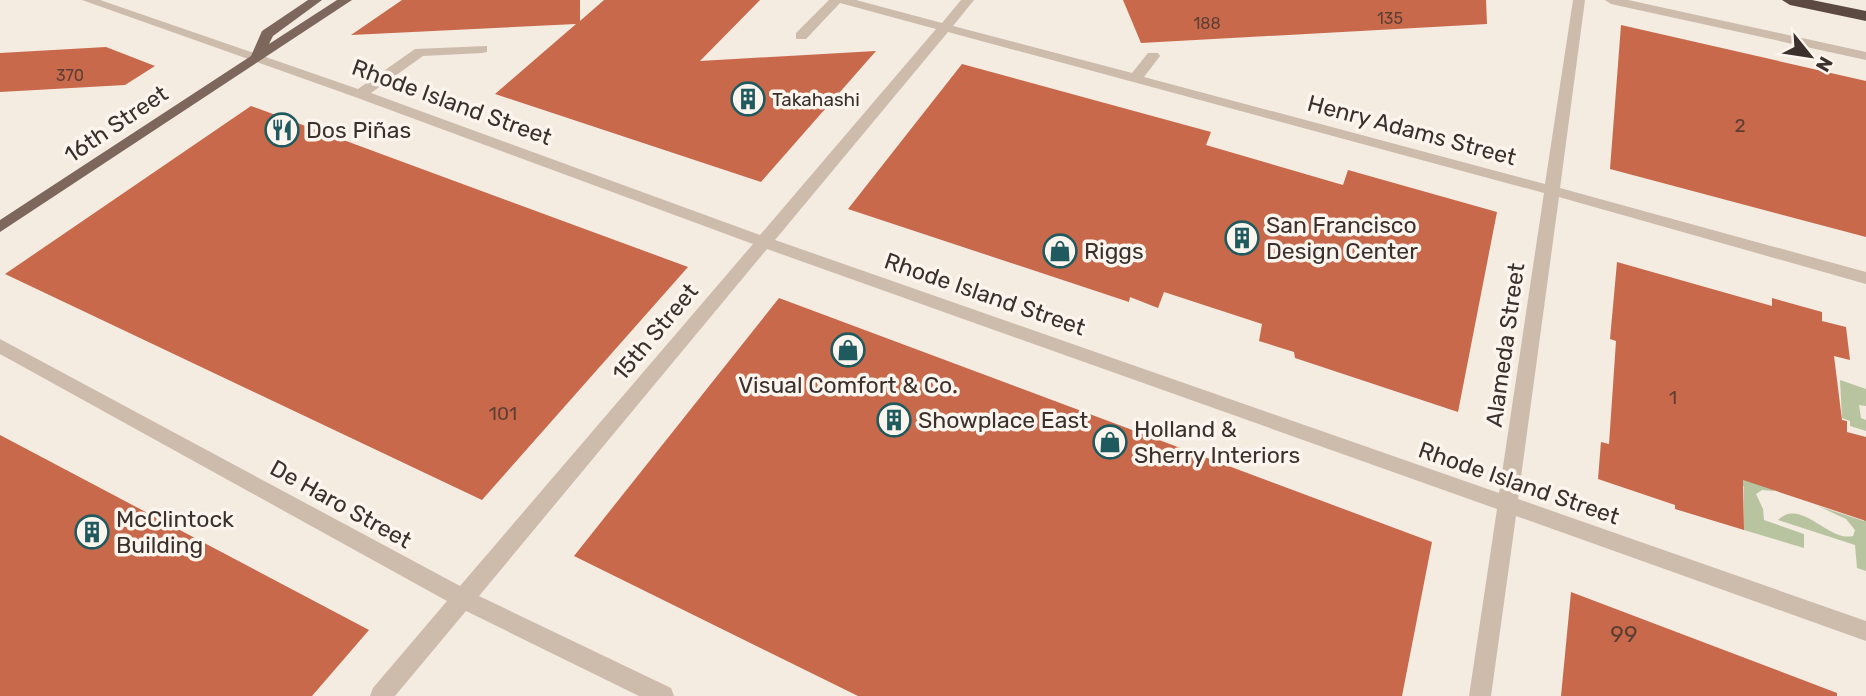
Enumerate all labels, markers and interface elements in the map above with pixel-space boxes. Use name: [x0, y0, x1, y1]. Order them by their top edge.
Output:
house number: 135: [1377, 9, 1403, 28]
house number: 188: [1193, 14, 1221, 33]
north arrow: [1775, 21, 1845, 91]
street label: Rhode Island Street: [348, 53, 556, 151]
text: N: [1811, 53, 1838, 76]
house number: 370: [56, 66, 84, 85]
street label: 16th Street: [59, 79, 173, 169]
building icon: Takahashi: [729, 80, 767, 118]
place label: Takahashi: [772, 88, 860, 111]
street label: Henry Adams Street: [1305, 89, 1519, 171]
restaurant icon: Dos Piñas: [263, 111, 301, 149]
house number: 2: [1734, 114, 1746, 137]
place label: Dos Piñas: [306, 116, 411, 144]
place label: San Francisco Design Center: [1266, 211, 1418, 265]
building icon: San Francisco Design Center: [1223, 219, 1261, 257]
shop icon: Riggs: [1041, 232, 1079, 270]
place label: Riggs: [1084, 237, 1144, 265]
street label: Rhode Island Street: [881, 246, 1089, 342]
street label: Alameda Street: [1480, 261, 1530, 429]
street label: 15th Street: [606, 278, 704, 386]
shop icon: Visual Comfort & Co.: [829, 331, 867, 369]
place label: Visual Comfort & Co.: [738, 371, 958, 399]
house number: 1: [1669, 386, 1677, 409]
building icon: Showplace East: [875, 401, 913, 439]
house number: 101: [489, 402, 517, 425]
place label: Showplace East: [918, 406, 1088, 434]
place label: Holland & Sherry Interiors: [1134, 415, 1300, 469]
shop icon: Holland & Sherry Interiors: [1091, 423, 1129, 461]
street label: Rhode Island Street: [1415, 435, 1623, 531]
street label: De Haro Street: [265, 454, 417, 554]
place label: McClintock Building: [116, 505, 234, 559]
building icon: McClintock Building: [73, 513, 111, 551]
house number: 99: [1610, 620, 1638, 648]

